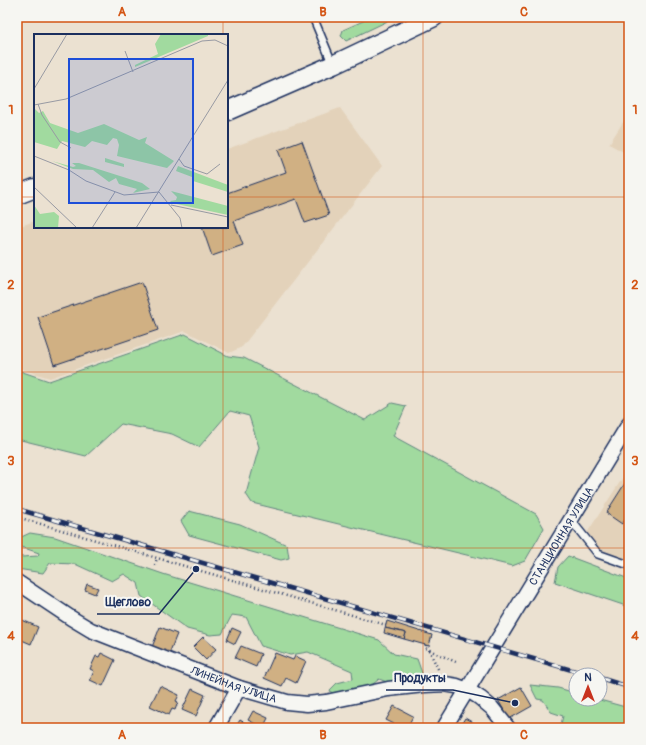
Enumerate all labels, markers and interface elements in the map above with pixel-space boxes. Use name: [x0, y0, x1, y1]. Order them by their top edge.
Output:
text: A: [118, 4, 127, 20]
text: B: [319, 4, 327, 20]
text: C: [520, 4, 528, 20]
inset map: [34, 34, 228, 228]
text: 1: [8, 102, 14, 118]
text: 1: [632, 102, 638, 118]
text: 2: [7, 277, 15, 293]
text: 2: [631, 277, 639, 293]
text: 3: [7, 453, 15, 469]
text: 3: [631, 453, 639, 469]
street label: СТАНЦИОННАЯ УЛИЦА: [526, 484, 596, 587]
callout: Щеглово: [97, 590, 159, 614]
text: Щеглово: [105, 595, 151, 610]
text: 4: [7, 628, 15, 644]
text: 4: [631, 628, 639, 644]
street label: ЛИНЕЙНАЯ УЛИЦА: [188, 663, 278, 705]
callout: Продукты: [386, 666, 453, 690]
north arrow: [568, 667, 608, 707]
text: Продукты: [394, 671, 446, 686]
text: N: [584, 671, 592, 684]
text: A: [118, 727, 127, 743]
text: B: [319, 727, 327, 743]
text: C: [520, 727, 528, 743]

